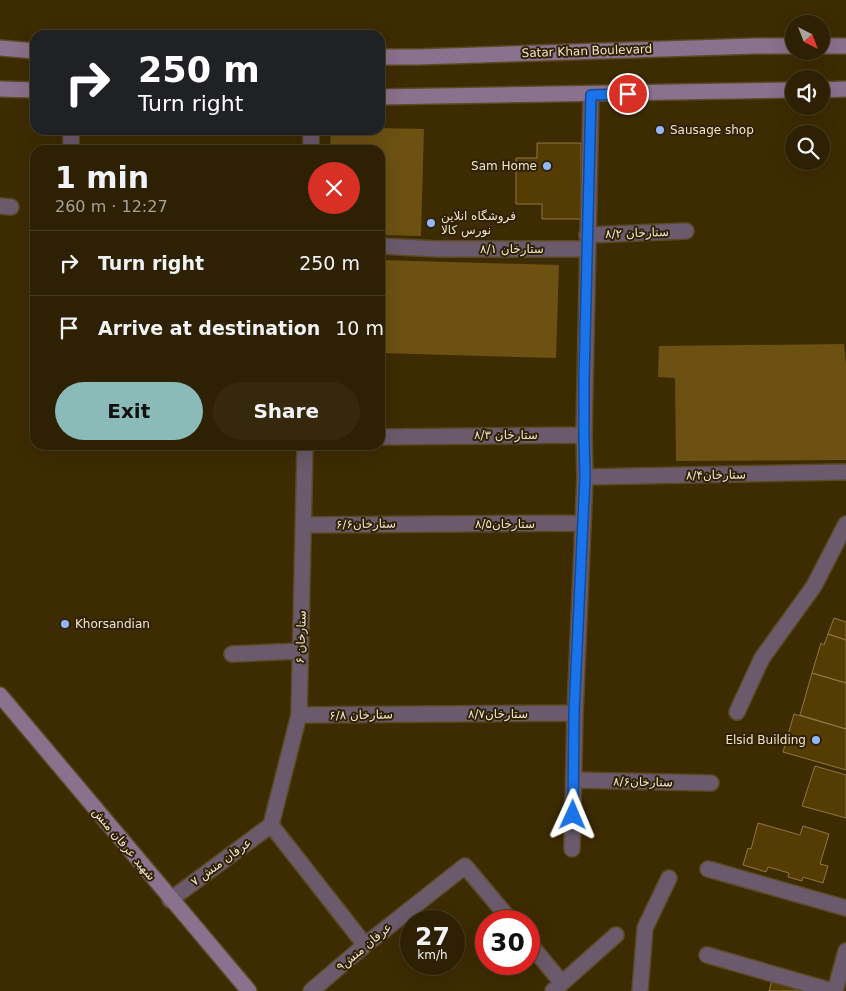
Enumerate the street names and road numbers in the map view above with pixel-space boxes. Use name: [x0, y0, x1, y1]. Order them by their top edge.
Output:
street label: Satar Khan Boulevard: [521, 42, 653, 60]
street label: ستارخان ۸/۲: [605, 225, 669, 242]
street label: ستارخان ۸/۱: [480, 242, 544, 257]
street label: ستارخان ۸/۳: [474, 428, 538, 443]
street label: ستارخان۸/۴: [686, 467, 746, 484]
street label: ستارخان۶/۶: [336, 516, 396, 533]
street label: ستارخان۸/۵: [475, 517, 535, 532]
street label: ستارخان ۶: [293, 610, 310, 664]
street label: ستارخان ۶/۸: [329, 707, 393, 724]
street label: ستارخان۸/۷: [468, 707, 528, 722]
street label: ستارخان۸/۶: [613, 774, 673, 791]
street label: شهید عرفان منش: [89, 805, 158, 884]
street label: عرفان منش ۷: [188, 835, 255, 889]
street label: عرفان منش۹: [334, 920, 395, 975]

